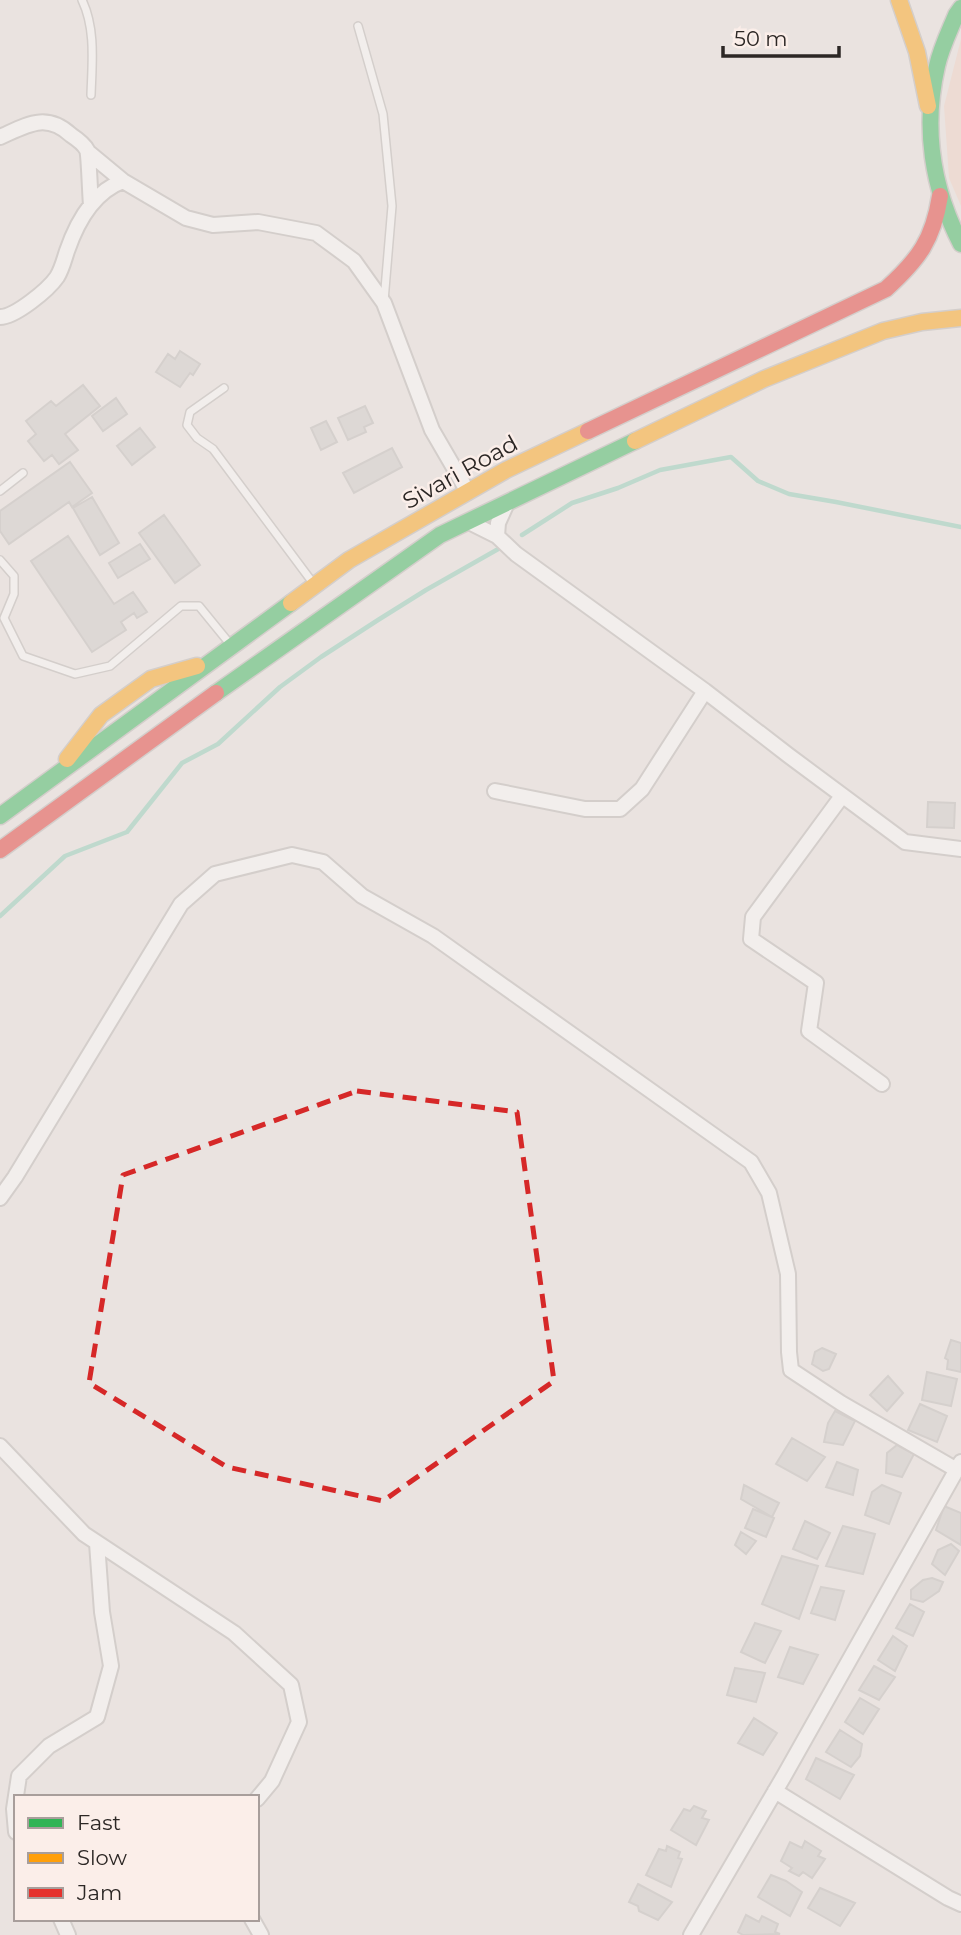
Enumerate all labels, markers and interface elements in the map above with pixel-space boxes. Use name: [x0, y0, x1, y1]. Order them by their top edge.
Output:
scale bar: [723, 14, 838, 58]
text: 50 m: [734, 26, 788, 51]
street label: Sivari Road: [398, 429, 522, 515]
legend: [14, 1795, 259, 1921]
text: Fast: [77, 1810, 121, 1835]
text: Slow: [77, 1845, 127, 1870]
text: Jam: [76, 1880, 122, 1905]

